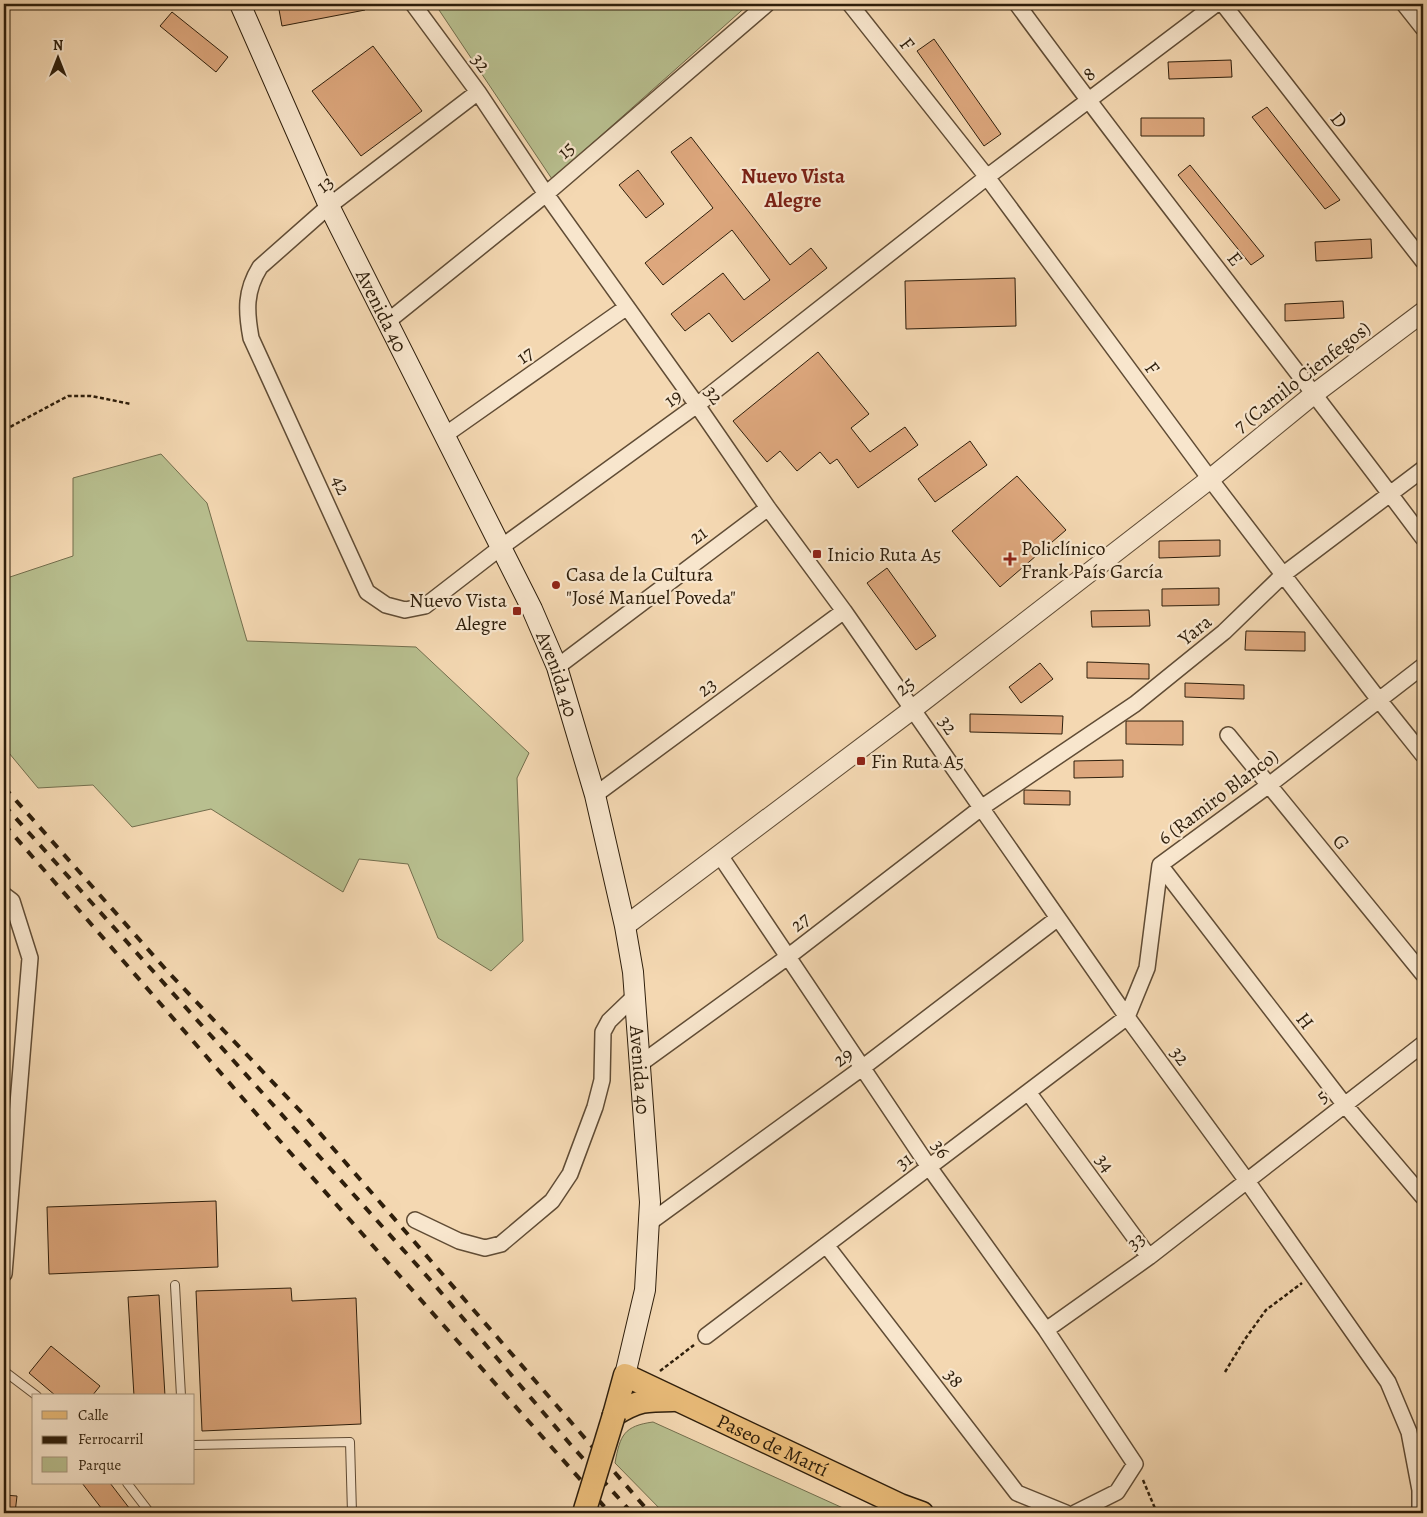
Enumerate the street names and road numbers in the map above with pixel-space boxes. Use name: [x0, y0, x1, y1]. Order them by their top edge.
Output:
street label: F: [893, 32, 921, 56]
street label: 32: [465, 48, 497, 79]
street label: 8: [1077, 60, 1101, 88]
street label: D: [1324, 106, 1354, 134]
street label: 15: [551, 135, 581, 165]
street label: 13: [311, 169, 339, 199]
street label: E: [1221, 246, 1249, 272]
street label: Avenida 40: [349, 264, 414, 357]
street label: 7 (Camilo Cienfegos): [1228, 315, 1376, 439]
street label: 17: [511, 339, 539, 370]
street label: F: [1138, 356, 1166, 380]
street label: 32: [698, 380, 730, 410]
street label: 19: [659, 382, 687, 414]
street label: 42: [325, 471, 357, 499]
street label: 21: [683, 519, 713, 551]
street label: Yara: [1172, 608, 1218, 652]
street label: Avenida 40: [529, 626, 585, 720]
street label: 25: [890, 670, 920, 702]
street label: 23: [692, 671, 722, 703]
street label: 32: [932, 710, 964, 740]
street label: 6 (Ramiro Blanco): [1152, 743, 1284, 851]
street label: G: [1326, 828, 1356, 856]
street label: 27: [785, 905, 816, 938]
street label: H: [1290, 1007, 1320, 1035]
street label: Avenida 40: [623, 1024, 657, 1115]
street label: 29: [828, 1041, 858, 1073]
street label: 32: [1164, 1041, 1196, 1072]
street label: 5: [1310, 1083, 1334, 1109]
street label: 36: [925, 1134, 957, 1164]
street label: 31: [890, 1146, 918, 1176]
street label: 34: [1089, 1148, 1121, 1178]
street label: 33: [1121, 1225, 1151, 1257]
street label: 38: [938, 1363, 970, 1393]
street label: Paseo de Martí: [713, 1407, 833, 1483]

